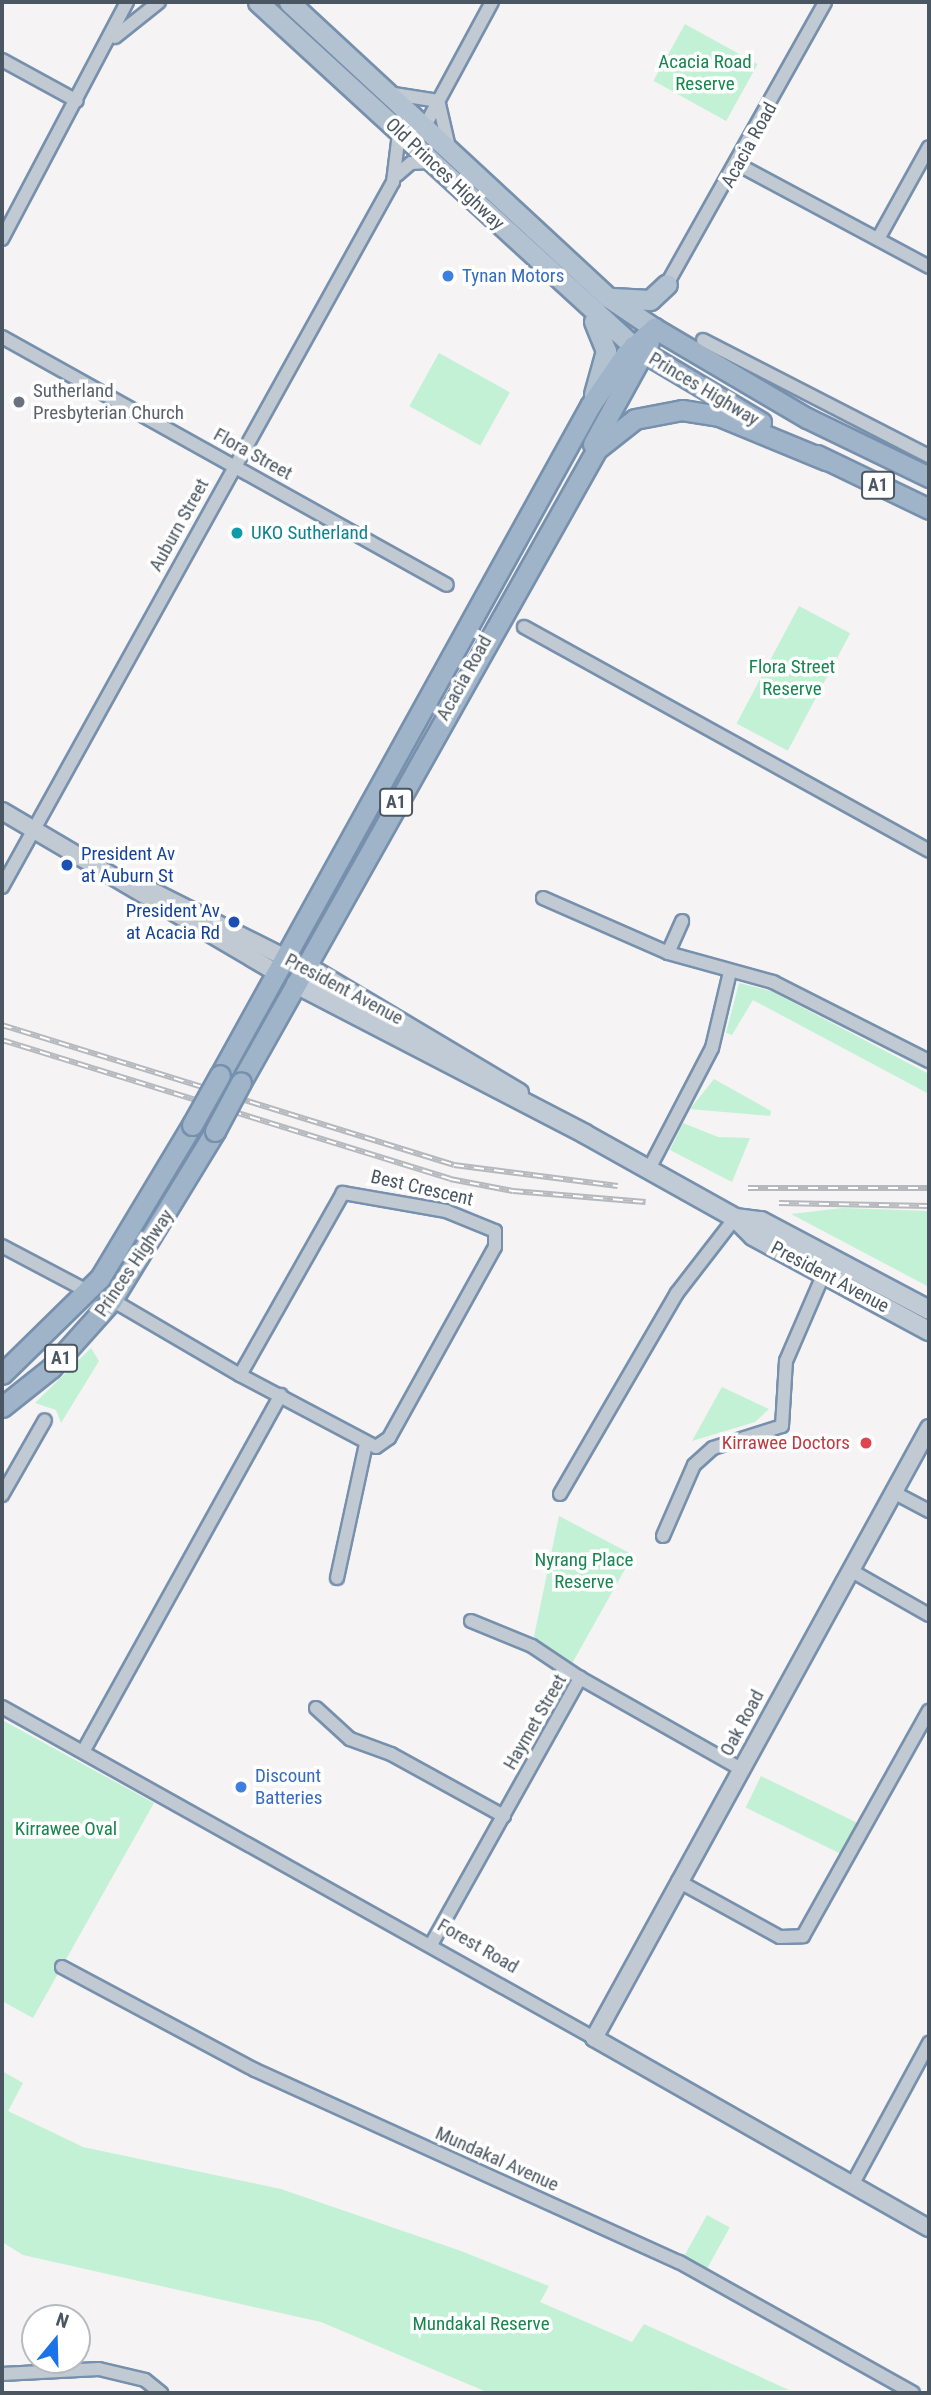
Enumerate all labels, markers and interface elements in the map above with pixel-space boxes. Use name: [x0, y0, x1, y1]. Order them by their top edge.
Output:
park label: Acacia Road Reserve: [658, 51, 752, 95]
street label: Acacia Road: [716, 99, 782, 191]
street label: Old Princes Highway: [381, 113, 509, 235]
place label: Tynan Motors: [462, 265, 564, 287]
marker: Tynan Motors: [440, 268, 456, 284]
street label: Princes Highway: [645, 347, 763, 431]
place label: Sutherland Presbyterian Church: [33, 380, 184, 424]
marker: Sutherland Presbyterian Church: [11, 394, 27, 410]
street label: Flora Street: [210, 423, 296, 485]
road number: A1: [860, 471, 896, 500]
street label: Auburn Street: [144, 475, 214, 575]
place label: UKO Sutherland: [251, 522, 368, 544]
marker: UKO Sutherland: [229, 525, 245, 541]
street label: Acacia Road: [431, 632, 497, 724]
park label: Flora Street Reserve: [749, 656, 835, 700]
road number: A1: [378, 788, 414, 816]
place label: President Av at Auburn St: [81, 843, 175, 887]
marker: President Av at Auburn St: [59, 857, 75, 873]
place label: President Av at Acacia Rd: [126, 900, 220, 944]
marker: President Av at Acacia Rd: [226, 914, 242, 930]
street label: President Avenue: [281, 948, 407, 1030]
street label: Best Crescent: [369, 1165, 475, 1211]
street label: Princes Highway: [90, 1205, 178, 1321]
street label: President Avenue: [767, 1236, 893, 1318]
road number: A1: [43, 1344, 78, 1372]
place label: Kirrawee Doctors: [722, 1432, 850, 1454]
marker: Kirrawee Doctors: [856, 1433, 876, 1453]
park label: Nyrang Place Reserve: [535, 1549, 633, 1593]
street label: Haymet Street: [499, 1670, 571, 1774]
street label: Oak Road: [715, 1686, 769, 1760]
place label: Discount Batteries: [255, 1765, 322, 1809]
marker: Discount Batteries: [233, 1779, 249, 1795]
park label: Kirrawee Oval: [15, 1818, 117, 1840]
street label: Forest Road: [433, 1914, 523, 1978]
street label: Mundakal Avenue: [432, 2122, 562, 2196]
north arrow: [21, 2304, 91, 2374]
text: N: [53, 2308, 72, 2333]
park label: Mundakal Reserve: [412, 2313, 550, 2335]

